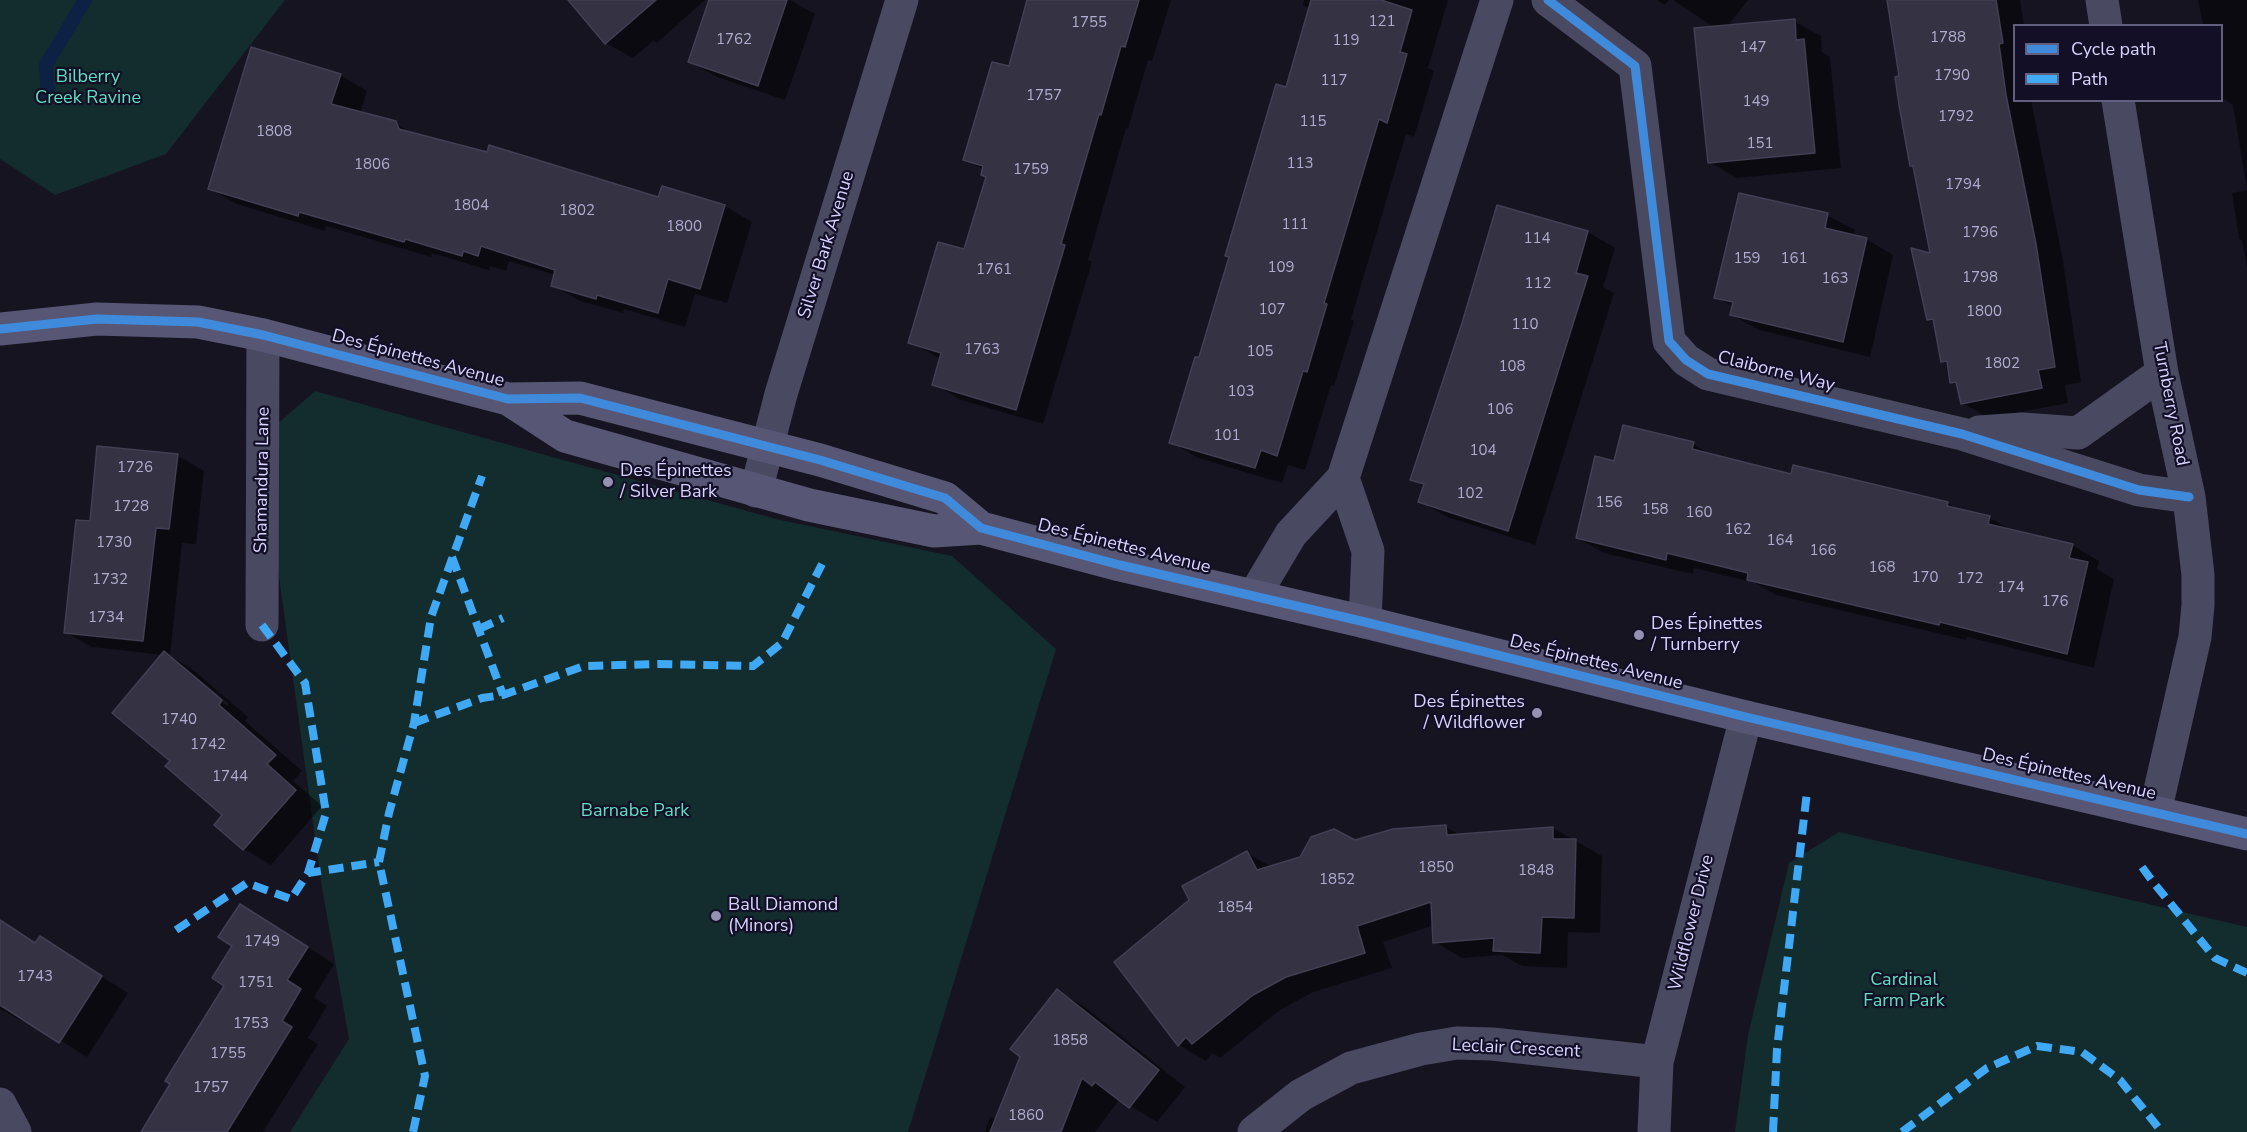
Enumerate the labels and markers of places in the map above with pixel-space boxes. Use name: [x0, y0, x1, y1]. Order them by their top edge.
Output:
place label: Des Épinettes / Silver Bark: [620, 461, 732, 504]
marker: Des Épinettes / Silver Bark: [601, 475, 615, 489]
place label: Des Épinettes / Turnberry: [1651, 614, 1763, 656]
marker: Des Épinettes / Turnberry: [1632, 628, 1646, 642]
place label: Des Épinettes / Wildflower: [1413, 692, 1525, 734]
marker: Des Épinettes / Wildflower: [1530, 706, 1544, 720]
place label: Ball Diamond (Minors): [728, 895, 838, 938]
marker: Ball Diamond (Minors): [709, 909, 723, 923]

